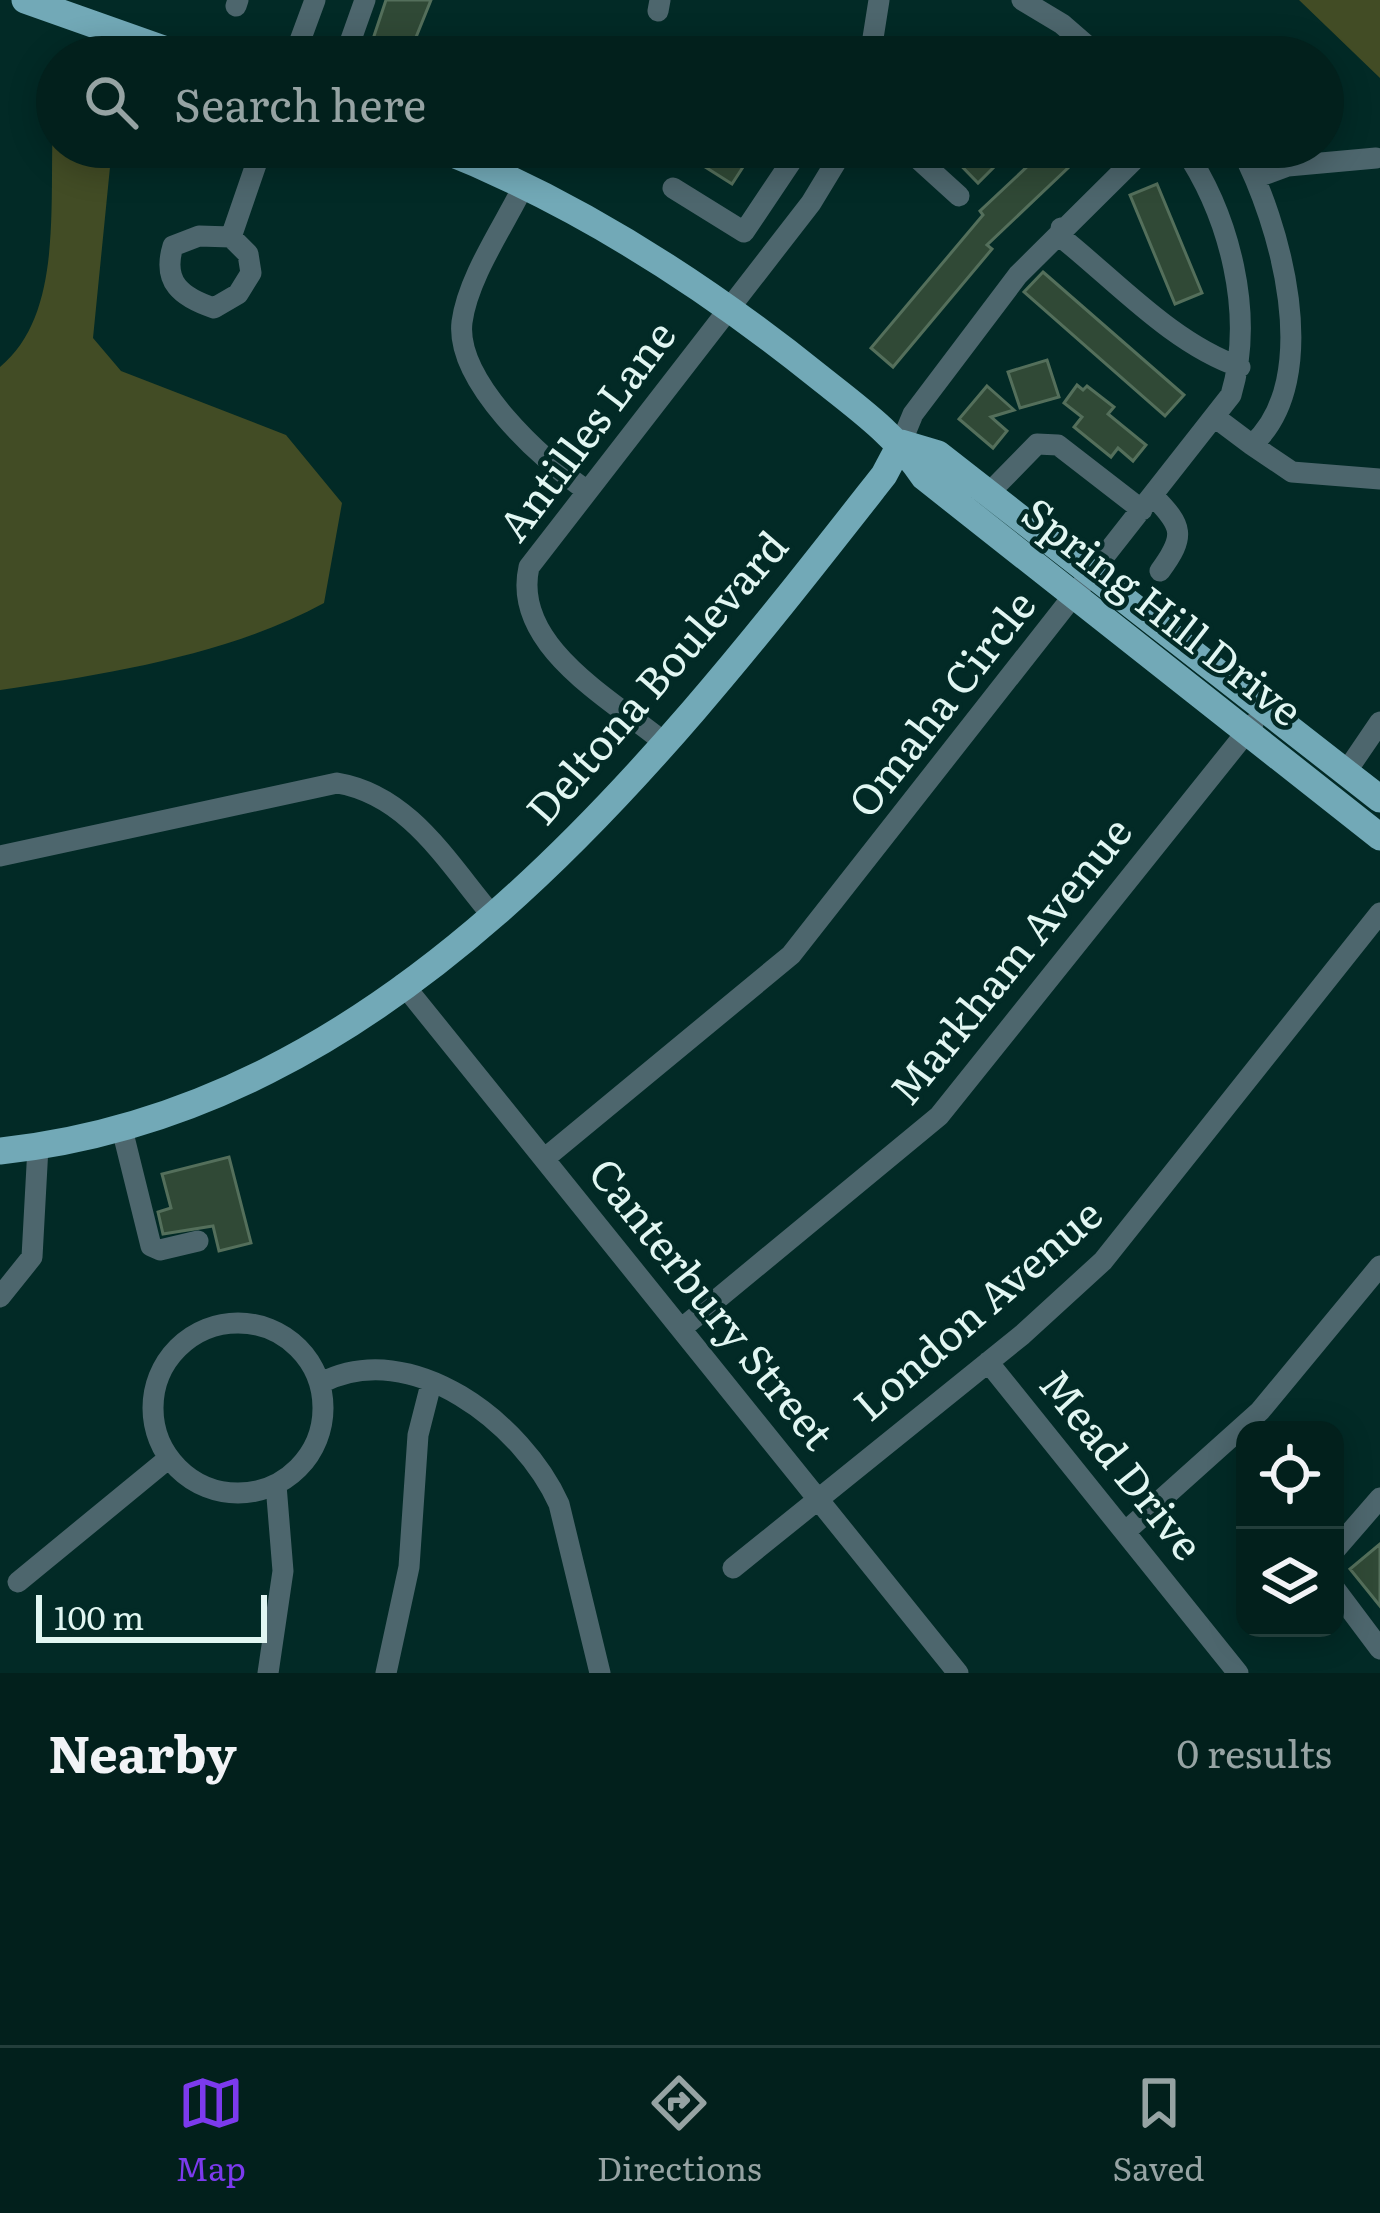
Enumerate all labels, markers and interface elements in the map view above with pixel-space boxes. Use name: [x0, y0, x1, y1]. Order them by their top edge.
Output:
search box: [36, 36, 1344, 168]
icon: search: [78, 69, 144, 135]
text: Search here: [174, 69, 426, 136]
street label: Antilles Lane: [481, 306, 688, 553]
street label: Spring Hill Drive: [1011, 480, 1317, 739]
street label: Deltona Boulevard: [509, 515, 800, 837]
street label: Omaha Circle: [831, 575, 1048, 829]
street label: Markham Avenue: [873, 802, 1144, 1116]
street label: Canterbury Street: [576, 1143, 851, 1461]
street label: London Avenue: [838, 1182, 1114, 1433]
street label: Mead Drive: [1027, 1354, 1220, 1572]
map controls: [1236, 1421, 1344, 1637]
button: locate: [1236, 1421, 1344, 1529]
button: layers: [1236, 1529, 1344, 1637]
scale bar: [36, 1589, 267, 1642]
text: 100 m: [54, 1591, 144, 1640]
text: Nearby: [48, 1713, 237, 1789]
text: 0 results: [1177, 1722, 1332, 1780]
tab: Map: [175, 2070, 246, 2191]
tab: Directions: [597, 2070, 762, 2191]
tab: Saved: [1113, 2070, 1205, 2191]

